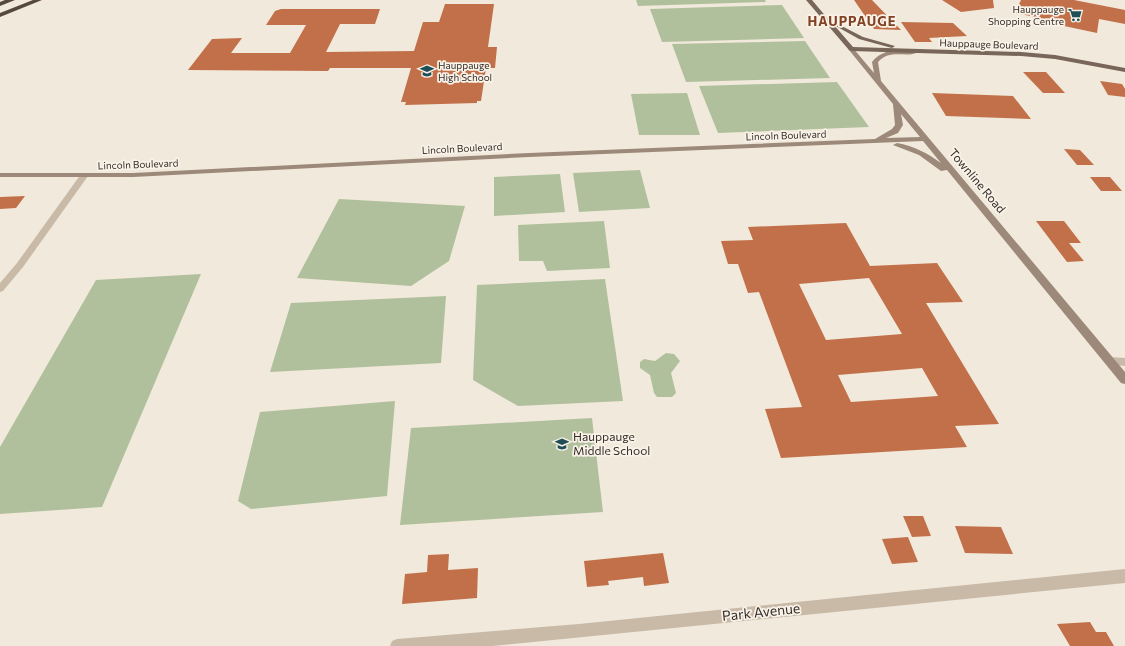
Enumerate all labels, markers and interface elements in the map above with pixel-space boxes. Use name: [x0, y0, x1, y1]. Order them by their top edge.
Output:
place label: Hauppauge Shopping Centre: [988, 3, 1064, 27]
supermarket icon: Hauppauge Shopping Centre: [1067, 7, 1083, 23]
district label: HAUPPAUGE: [808, 13, 896, 29]
street label: Hauppauge Boulevard: [939, 36, 1039, 52]
place label: Hauppauge High School: [438, 59, 492, 83]
school or university icon: Hauppauge High School: [419, 63, 435, 79]
street label: Lincoln Boulevard: [745, 128, 827, 142]
street label: Lincoln Boulevard: [421, 140, 503, 156]
street label: Townline Road: [947, 145, 1009, 215]
street label: Lincoln Boulevard: [97, 157, 179, 171]
place label: Hauppauge Middle School: [573, 429, 650, 457]
school or university icon: Hauppauge Middle School: [554, 436, 570, 452]
street label: Park Avenue: [721, 599, 801, 624]

